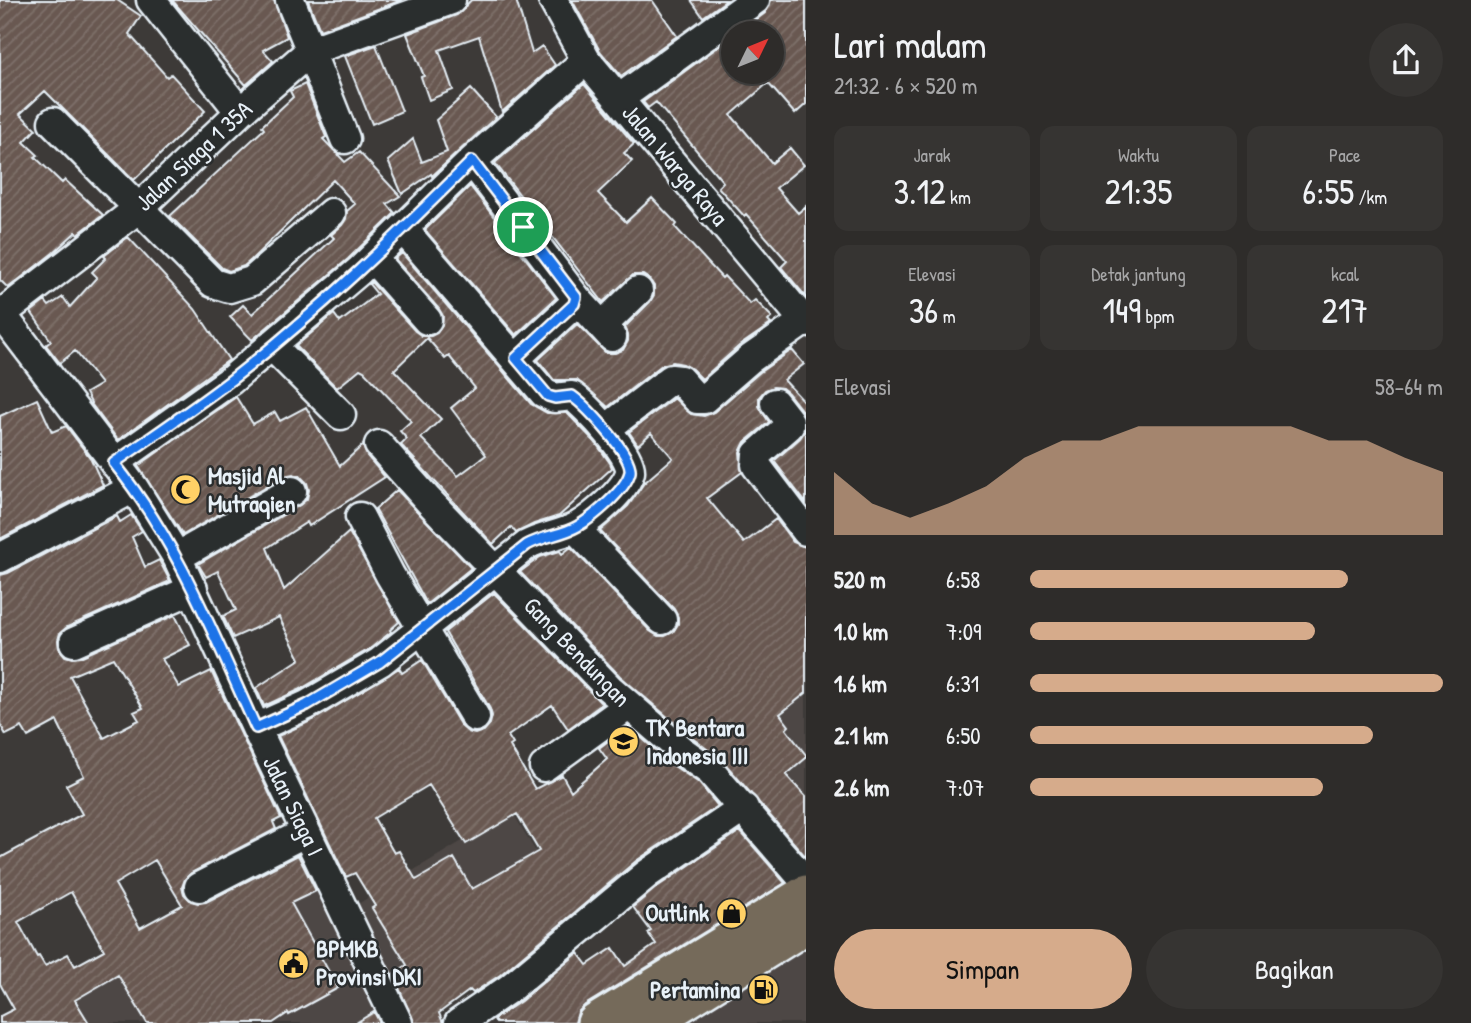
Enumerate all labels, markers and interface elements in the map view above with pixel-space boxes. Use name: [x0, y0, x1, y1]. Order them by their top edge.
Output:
text: Lari malam: [834, 18, 987, 70]
north arrow: [721, 21, 784, 84]
map controls: [721, 21, 784, 84]
button: share: [1369, 23, 1443, 97]
text: 21:32 · 6 × 520 m: [834, 70, 977, 101]
street label: Jalan Siaga 1 35A: [128, 93, 259, 218]
street label: Jalan Warga Raya: [616, 97, 736, 232]
text: Jarak: [914, 142, 951, 168]
text: Waktu: [1118, 142, 1159, 168]
text: Pace: [1329, 142, 1361, 168]
text: 3.12: [893, 168, 946, 215]
text: 21:35: [1105, 168, 1172, 215]
text: 6:55: [1302, 168, 1354, 215]
text: km: [946, 184, 971, 210]
text: /km: [1354, 184, 1387, 210]
pin: [493, 197, 553, 257]
icon: arrive: [504, 208, 542, 246]
text: Elevasi: [908, 261, 956, 287]
text: Detak jantung: [1091, 261, 1186, 287]
text: kcal: [1331, 261, 1359, 287]
text: 36: [909, 287, 938, 334]
text: 149: [1103, 287, 1141, 334]
text: 217: [1322, 287, 1368, 334]
text: m: [938, 303, 956, 329]
text: bpm: [1141, 303, 1174, 329]
text: Elevasi: [834, 371, 892, 402]
text: 58–64 m: [1375, 371, 1443, 402]
place label: Masjid Al Mutraqien: [208, 459, 296, 520]
mosque icon: Masjid Al Mutraqien: [168, 473, 202, 507]
text: 520 m: [834, 564, 886, 595]
text: 6:58: [946, 564, 980, 595]
street label: Gang Bendungan: [517, 589, 638, 713]
text: 1.0 km: [834, 616, 888, 647]
text: 7:09: [946, 616, 981, 647]
text: 1.6 km: [834, 668, 887, 699]
text: 6:31: [946, 668, 979, 699]
place label: TK Bentara Indonesia III: [645, 711, 748, 771]
text: 2.1 km: [834, 720, 889, 751]
text: 6:50: [946, 720, 981, 751]
school or university icon: TK Bentara Indonesia III: [606, 725, 640, 759]
street label: Jalan Siaga I: [256, 750, 332, 861]
text: 2.6 km: [834, 772, 889, 803]
text: 7:07: [946, 772, 984, 803]
place label: Outlink: [645, 896, 709, 928]
shop icon: Outlink: [715, 896, 749, 930]
button: Simpan: [834, 929, 1132, 1009]
button: Bagikan: [1146, 929, 1443, 1009]
place label: BPMKB Provinsi DKI: [316, 932, 422, 992]
public building icon: BPMKB Provinsi DKI: [276, 946, 310, 980]
place label: Pertamina: [650, 973, 741, 1005]
fuel station icon: Pertamina: [746, 973, 780, 1007]

